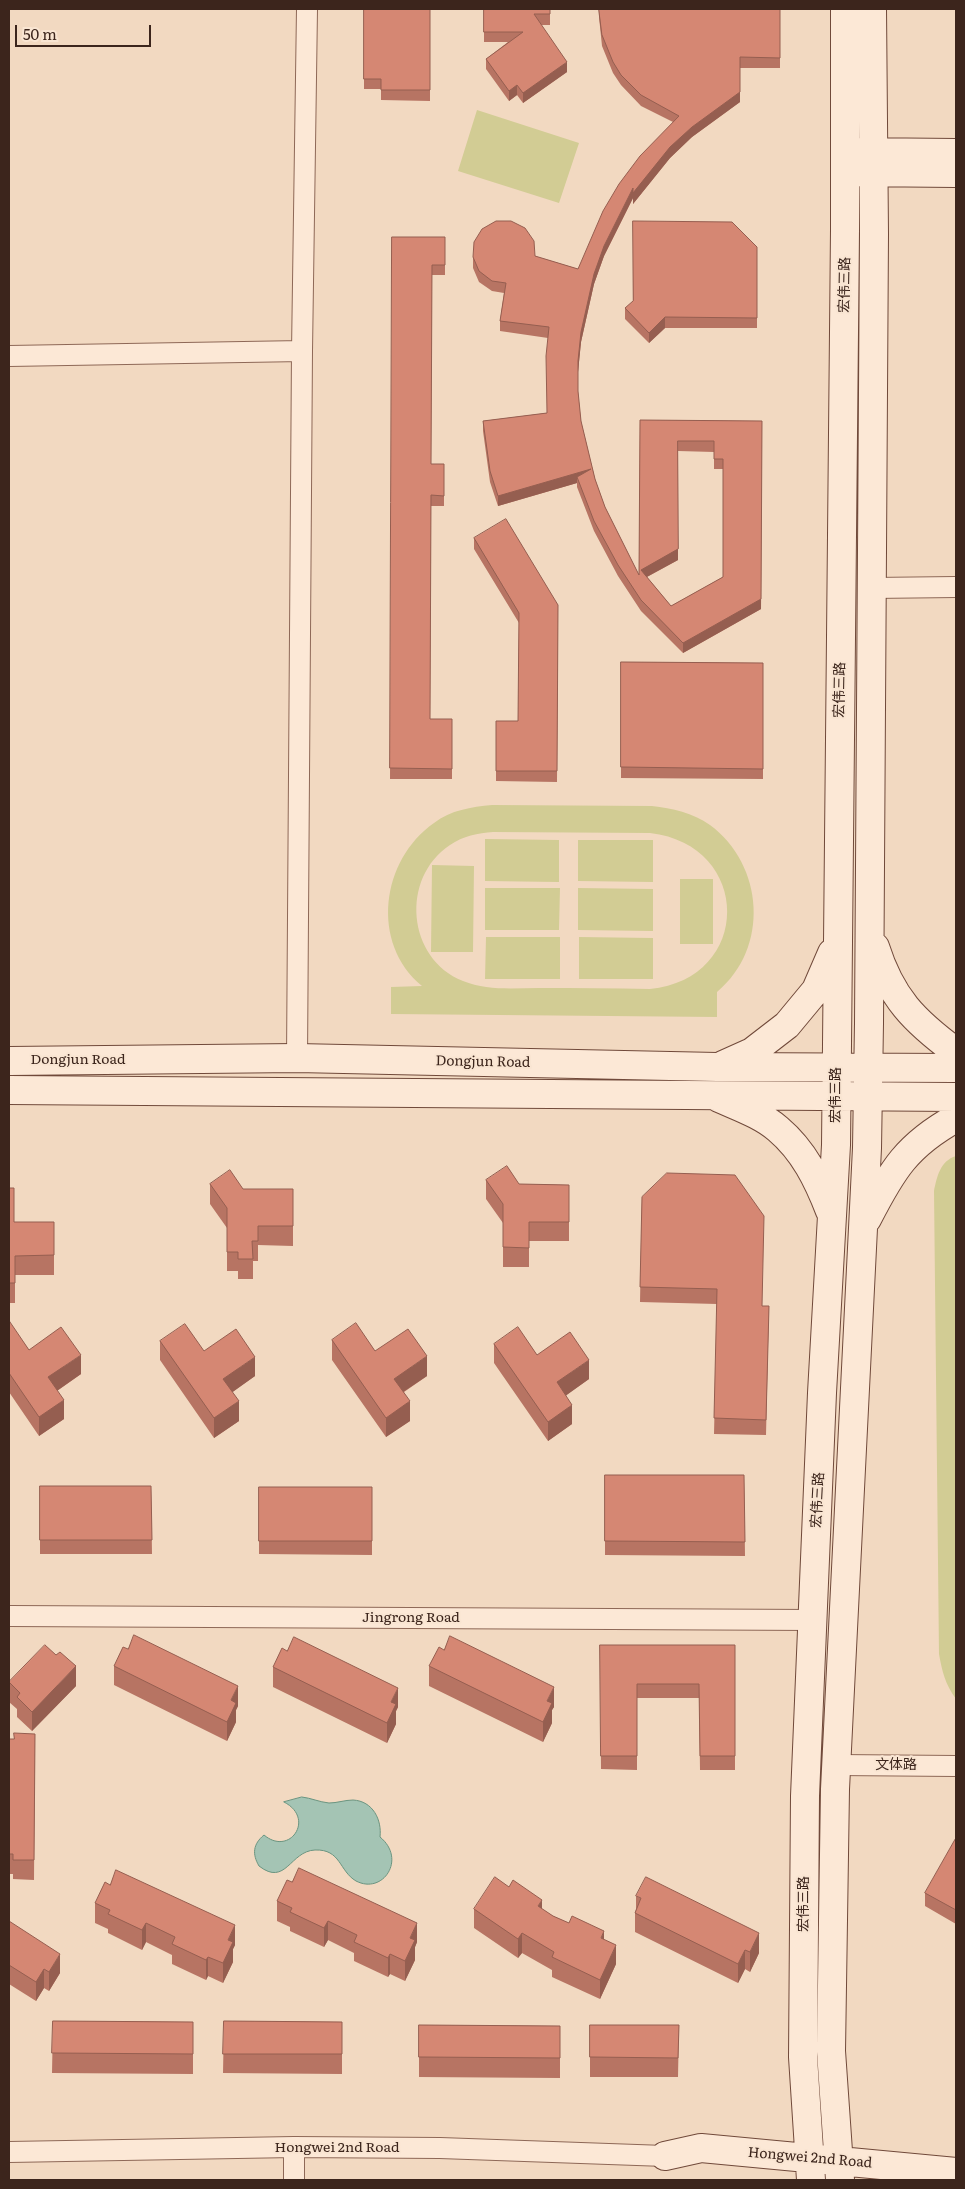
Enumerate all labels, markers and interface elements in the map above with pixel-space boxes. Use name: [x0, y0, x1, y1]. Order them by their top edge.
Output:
scale bar: [18, 15, 154, 47]
text: 50 m: [23, 22, 57, 45]
street label: 宏伟三路: [836, 257, 854, 313]
street label: 宏伟三路: [831, 662, 849, 718]
street label: Dongjun Road: [31, 1052, 125, 1068]
street label: Dongjun Road: [435, 1053, 531, 1071]
street label: 宏伟三路: [828, 1067, 844, 1123]
street label: 宏伟三路: [808, 1472, 828, 1528]
street label: Jingrong Road: [362, 1610, 460, 1626]
street label: 文体路: [875, 1757, 917, 1773]
street label: 宏伟三路: [796, 1876, 812, 1932]
street label: Hongwei 2nd Road: [275, 2140, 399, 2156]
street label: Hongwei 2nd Road: [747, 2144, 873, 2172]

